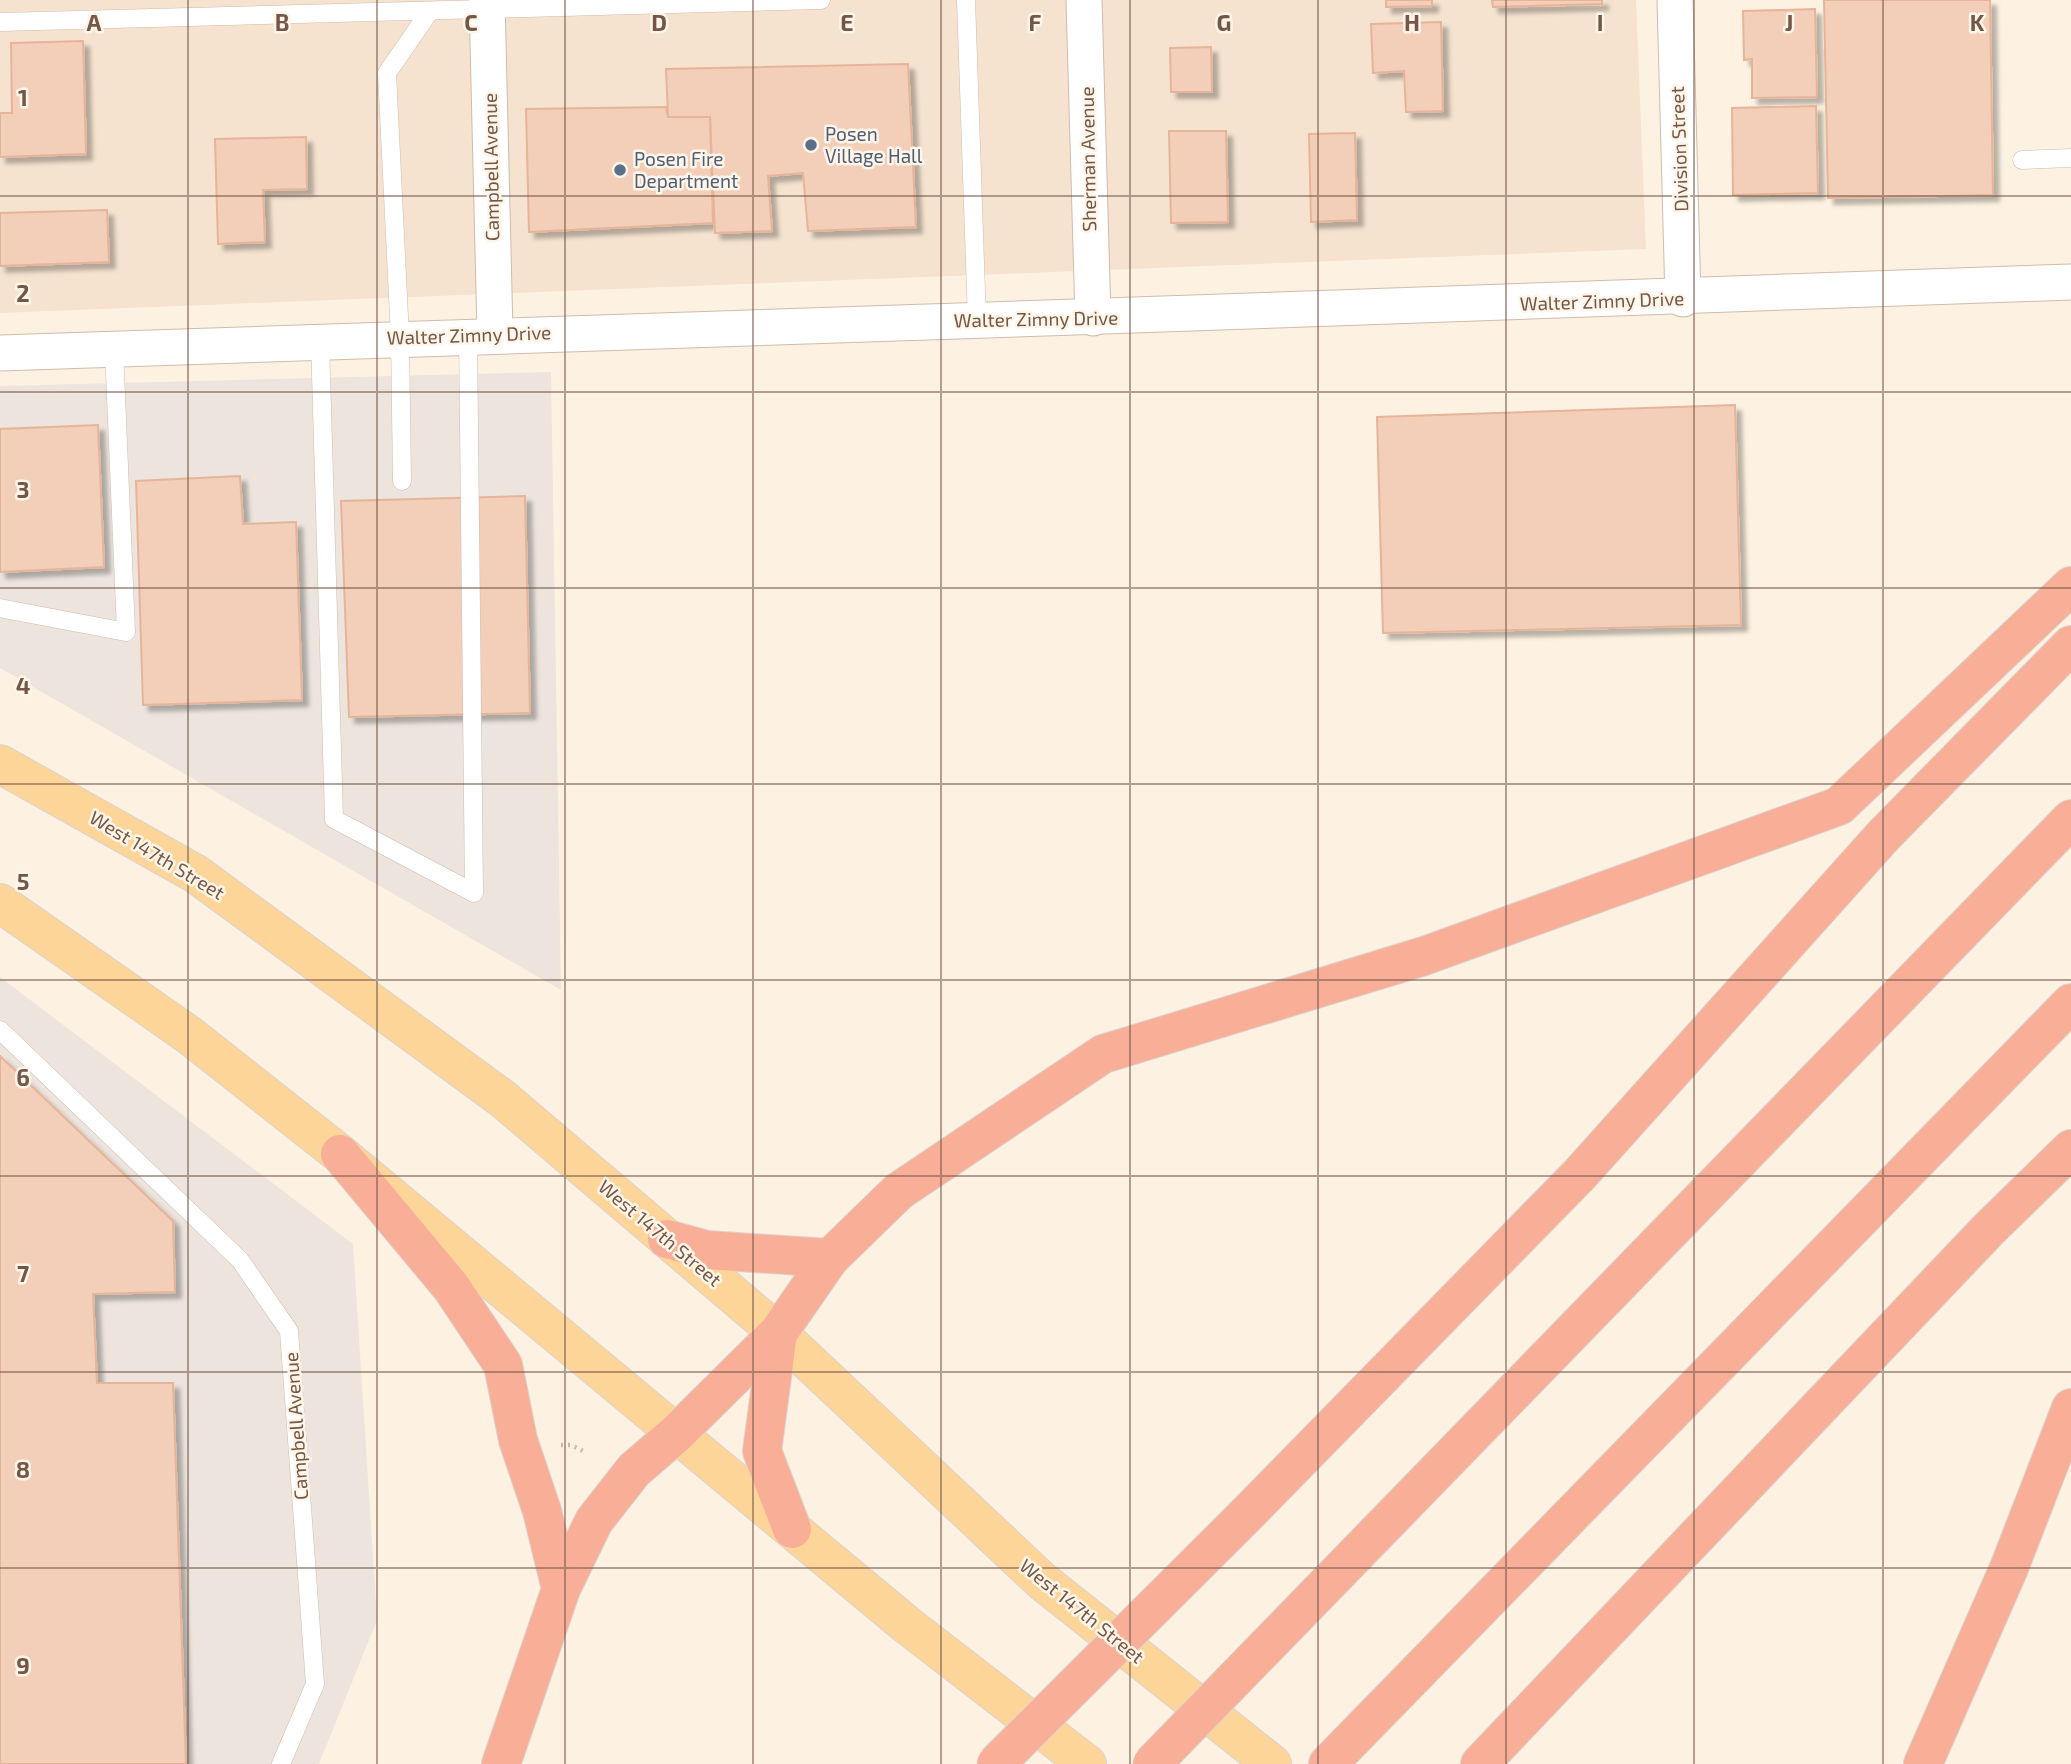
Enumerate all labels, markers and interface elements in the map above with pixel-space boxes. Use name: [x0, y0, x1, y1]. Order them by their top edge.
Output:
text: A: [86, 8, 102, 36]
text: B: [275, 8, 289, 36]
text: C: [464, 8, 478, 36]
text: D: [651, 8, 667, 36]
text: E: [840, 8, 854, 36]
text: F: [1029, 8, 1042, 36]
text: G: [1217, 8, 1231, 36]
text: H: [1404, 8, 1420, 36]
text: I: [1597, 8, 1603, 36]
text: J: [1785, 8, 1793, 36]
text: K: [1970, 8, 1985, 36]
text: 1: [18, 83, 28, 111]
street label: Sherman Avenue: [1075, 86, 1100, 232]
street label: Division Street: [1665, 86, 1692, 212]
street label: Campbell Avenue: [478, 93, 503, 241]
place label: Posen Village Hall: [825, 122, 923, 167]
marker: Posen Village Hall: [803, 137, 819, 153]
place label: Posen Fire Department: [634, 147, 738, 192]
marker: Posen Fire Department: [612, 162, 628, 178]
text: 2: [16, 279, 30, 307]
street label: Walter Zimny Drive: [1519, 286, 1685, 315]
street label: Walter Zimny Drive: [953, 306, 1119, 331]
street label: Walter Zimny Drive: [386, 320, 552, 349]
text: 3: [16, 475, 30, 503]
text: 4: [16, 671, 30, 699]
street label: West 147th Street: [86, 805, 229, 904]
text: 5: [17, 867, 29, 895]
text: 6: [16, 1063, 30, 1091]
street label: West 147th Street: [594, 1175, 726, 1291]
text: 7: [17, 1259, 29, 1287]
street label: Campbell Avenue: [279, 1351, 312, 1501]
text: 8: [16, 1455, 30, 1483]
street label: West 147th Street: [1016, 1553, 1149, 1668]
text: 9: [16, 1651, 30, 1679]

